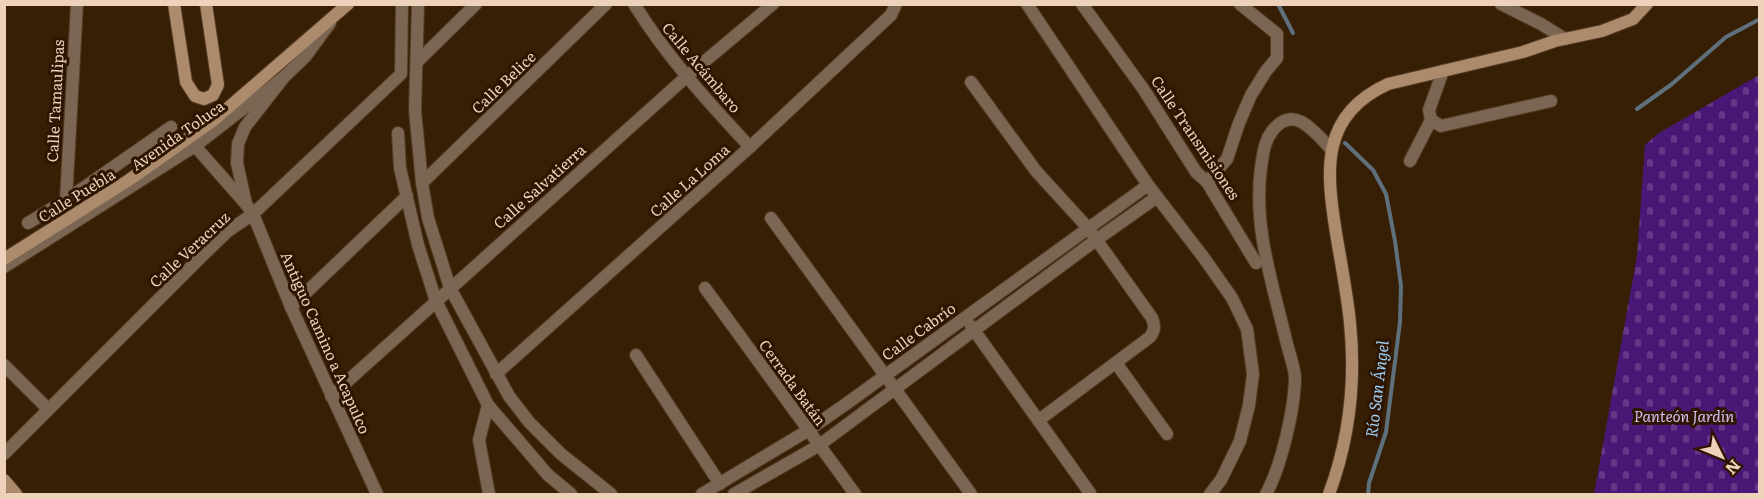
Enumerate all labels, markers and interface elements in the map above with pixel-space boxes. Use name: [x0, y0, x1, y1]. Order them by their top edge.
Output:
street label: Calle Acámbaro: [657, 17, 747, 118]
street label: Calle Tamaulipas: [40, 39, 69, 163]
street label: Calle Belice: [466, 45, 541, 119]
street label: Calle Transmisiones: [1146, 70, 1247, 204]
street label: Avenida Toluca: [126, 93, 229, 176]
street label: Calle Salvatierra: [488, 137, 591, 234]
street label: Calle La Loma: [644, 137, 735, 222]
street label: Calle Puebla: [33, 161, 120, 228]
street label: Calle Veracruz: [144, 205, 234, 292]
street label: Antiguo Camino a Acapulco: [276, 247, 377, 438]
street label: Calle Cabrío: [876, 296, 960, 366]
street label: Cerrada Batán: [754, 334, 832, 430]
water label: Río San Ángel: [1358, 338, 1394, 439]
park label: Panteón Jardín: [1634, 404, 1734, 427]
north arrow: [1692, 427, 1752, 487]
text: N: [1720, 455, 1747, 481]

